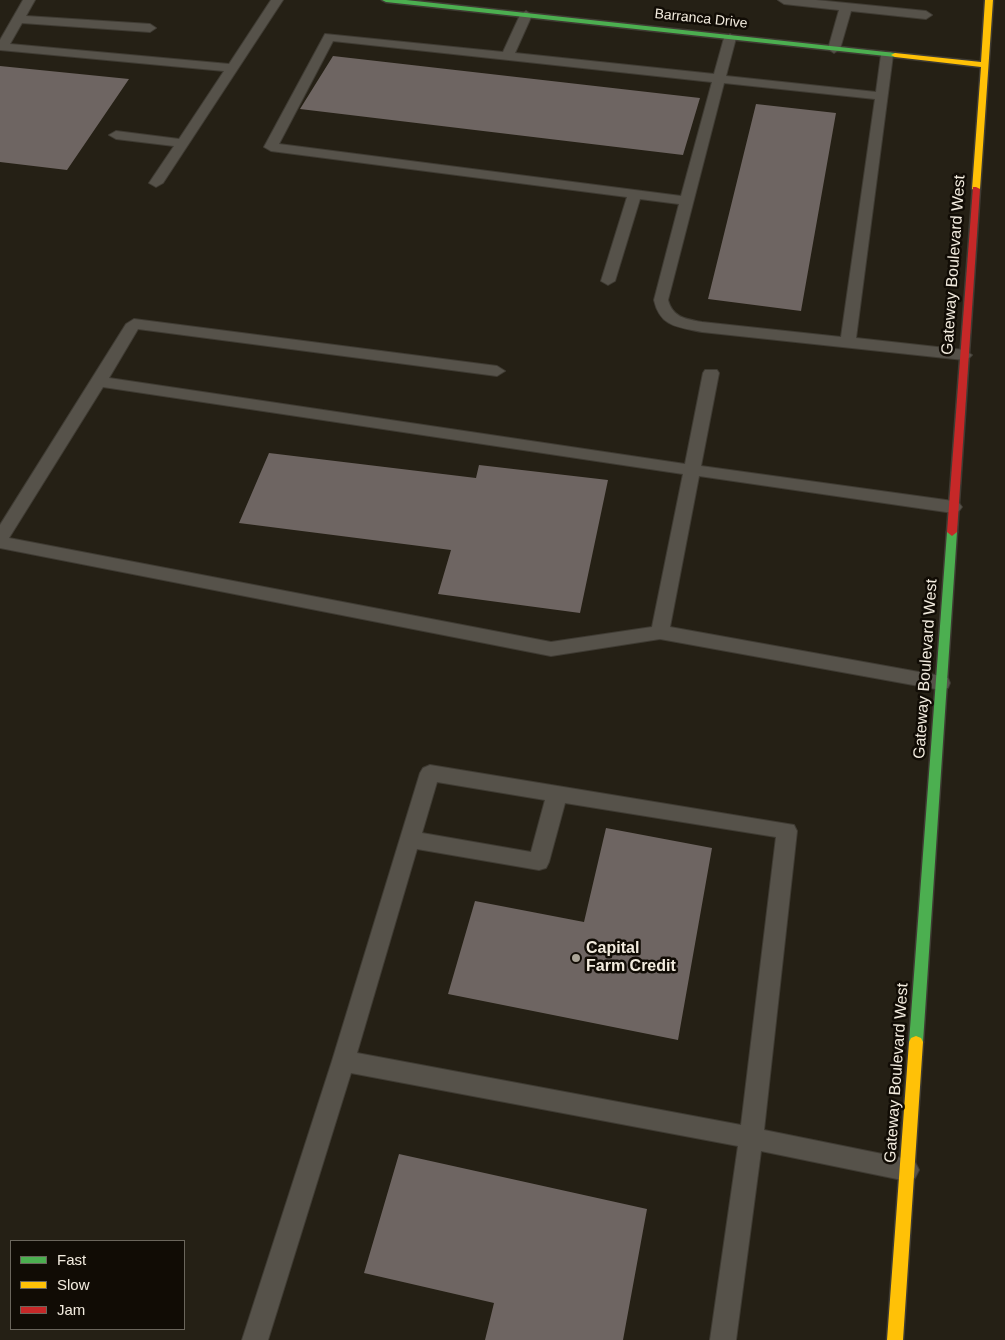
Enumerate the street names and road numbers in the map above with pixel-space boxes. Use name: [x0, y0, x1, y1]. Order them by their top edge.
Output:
street label: Barranca Drive: [654, 6, 748, 32]
street label: Gateway Boulevard West: [938, 174, 970, 356]
street label: Gateway Boulevard West: [910, 578, 942, 760]
street label: Gateway Boulevard West: [881, 982, 913, 1164]

